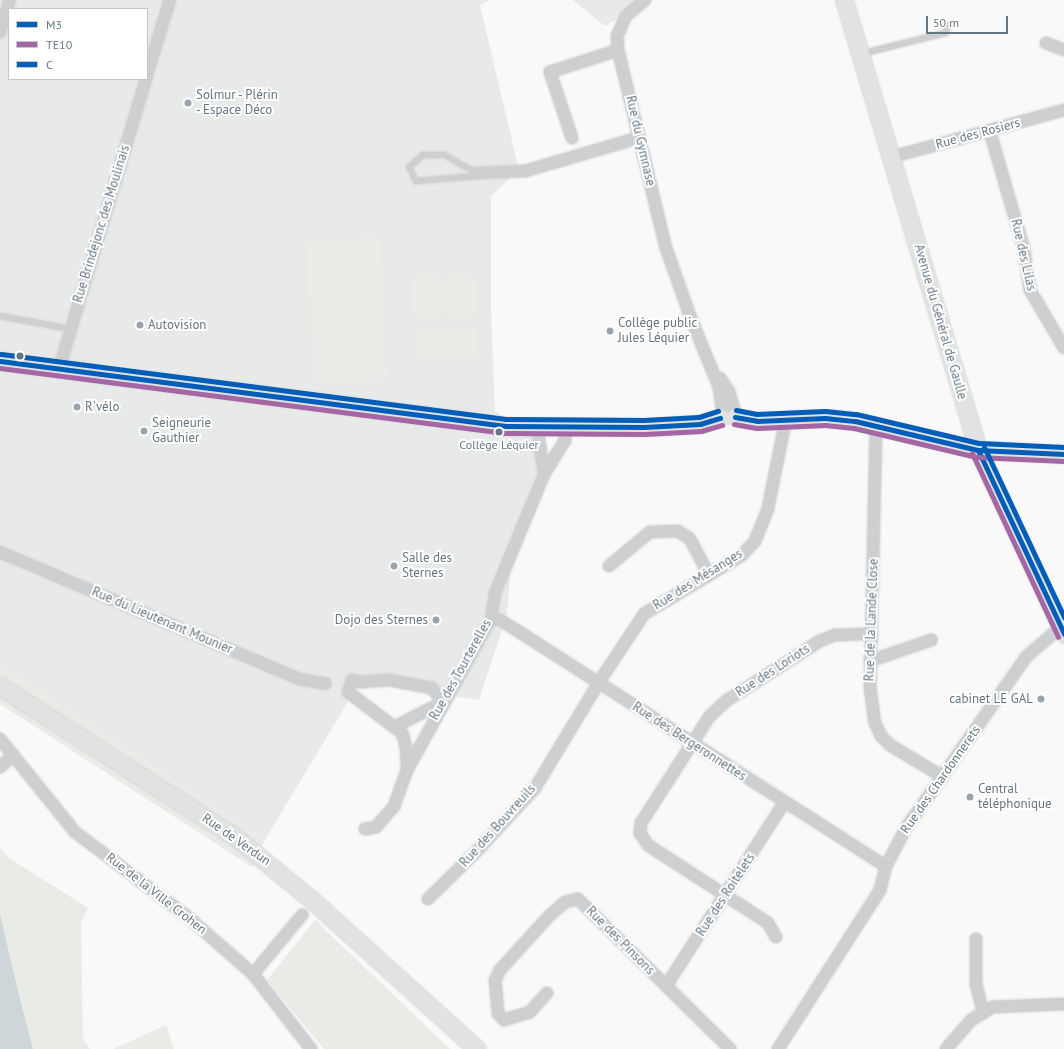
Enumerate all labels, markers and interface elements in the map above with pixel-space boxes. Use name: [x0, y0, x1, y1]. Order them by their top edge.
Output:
legend: [8, 8, 148, 80]
scale bar: [928, 8, 1010, 34]
text: 50 m: [933, 15, 959, 30]
text: M3: [46, 17, 62, 32]
text: TE10: [46, 37, 72, 52]
text: C: [46, 57, 53, 72]
place label: Solmur - Plérin - Espace Déco: [196, 88, 280, 119]
street label: Rue du Gymnase: [622, 94, 658, 188]
marker: Solmur - Plérin - Espace Déco: [183, 98, 193, 108]
street label: Rue des Rosiers: [934, 115, 1022, 153]
street label: Rue Brindejonc des Moulinais: [71, 143, 133, 305]
street label: Rue des Lilas: [1007, 218, 1039, 292]
street label: Avenue du Général de Gaulle: [910, 243, 970, 401]
place label: Collège public Jules Léquier: [618, 316, 697, 347]
place label: Autovision: [148, 317, 206, 333]
marker: Autovision: [135, 320, 145, 330]
marker: Collège public Jules Léquier: [605, 326, 615, 336]
unlabelled marker: [15, 351, 25, 361]
place label: R'vélo: [85, 399, 119, 415]
marker: R'vélo: [72, 402, 82, 412]
place label: Seigneurie Gauthier: [152, 416, 211, 447]
marker: Seigneurie Gauthier: [139, 426, 149, 436]
marker: Collège Léquier: [494, 427, 504, 437]
place label: Collège Léquier: [459, 438, 539, 452]
street label: Rue des Mésanges: [651, 546, 745, 614]
place label: Salle des Sternes: [402, 551, 452, 582]
street label: Rue de la Lande Close: [862, 558, 882, 682]
marker: Salle des Sternes: [389, 561, 399, 571]
street label: Rue du Lieutenant Mounier: [89, 584, 235, 658]
place label: Dojo des Sternes: [335, 612, 428, 628]
marker: Dojo des Sternes: [431, 615, 441, 625]
street label: Rue des Tourterelles: [427, 617, 495, 723]
street label: Rue des Loriots: [733, 641, 813, 701]
place label: cabinet LE GAL: [949, 691, 1033, 707]
marker: cabinet LE GAL: [1036, 694, 1046, 704]
street label: Rue des Bergeronnettes: [629, 699, 749, 785]
street label: Rue des Chardonnerets: [898, 723, 984, 837]
street label: Rue des Bouvreuils: [457, 781, 539, 871]
place label: Central téléphonique: [978, 782, 1052, 813]
marker: Central téléphonique: [965, 792, 975, 802]
street label: Rue de Verdun: [199, 811, 273, 869]
street label: Rue de la Ville Crohen: [103, 850, 209, 938]
street label: Rue des Roitelets: [693, 851, 759, 939]
street label: Rue des Pinsons: [583, 904, 657, 978]

